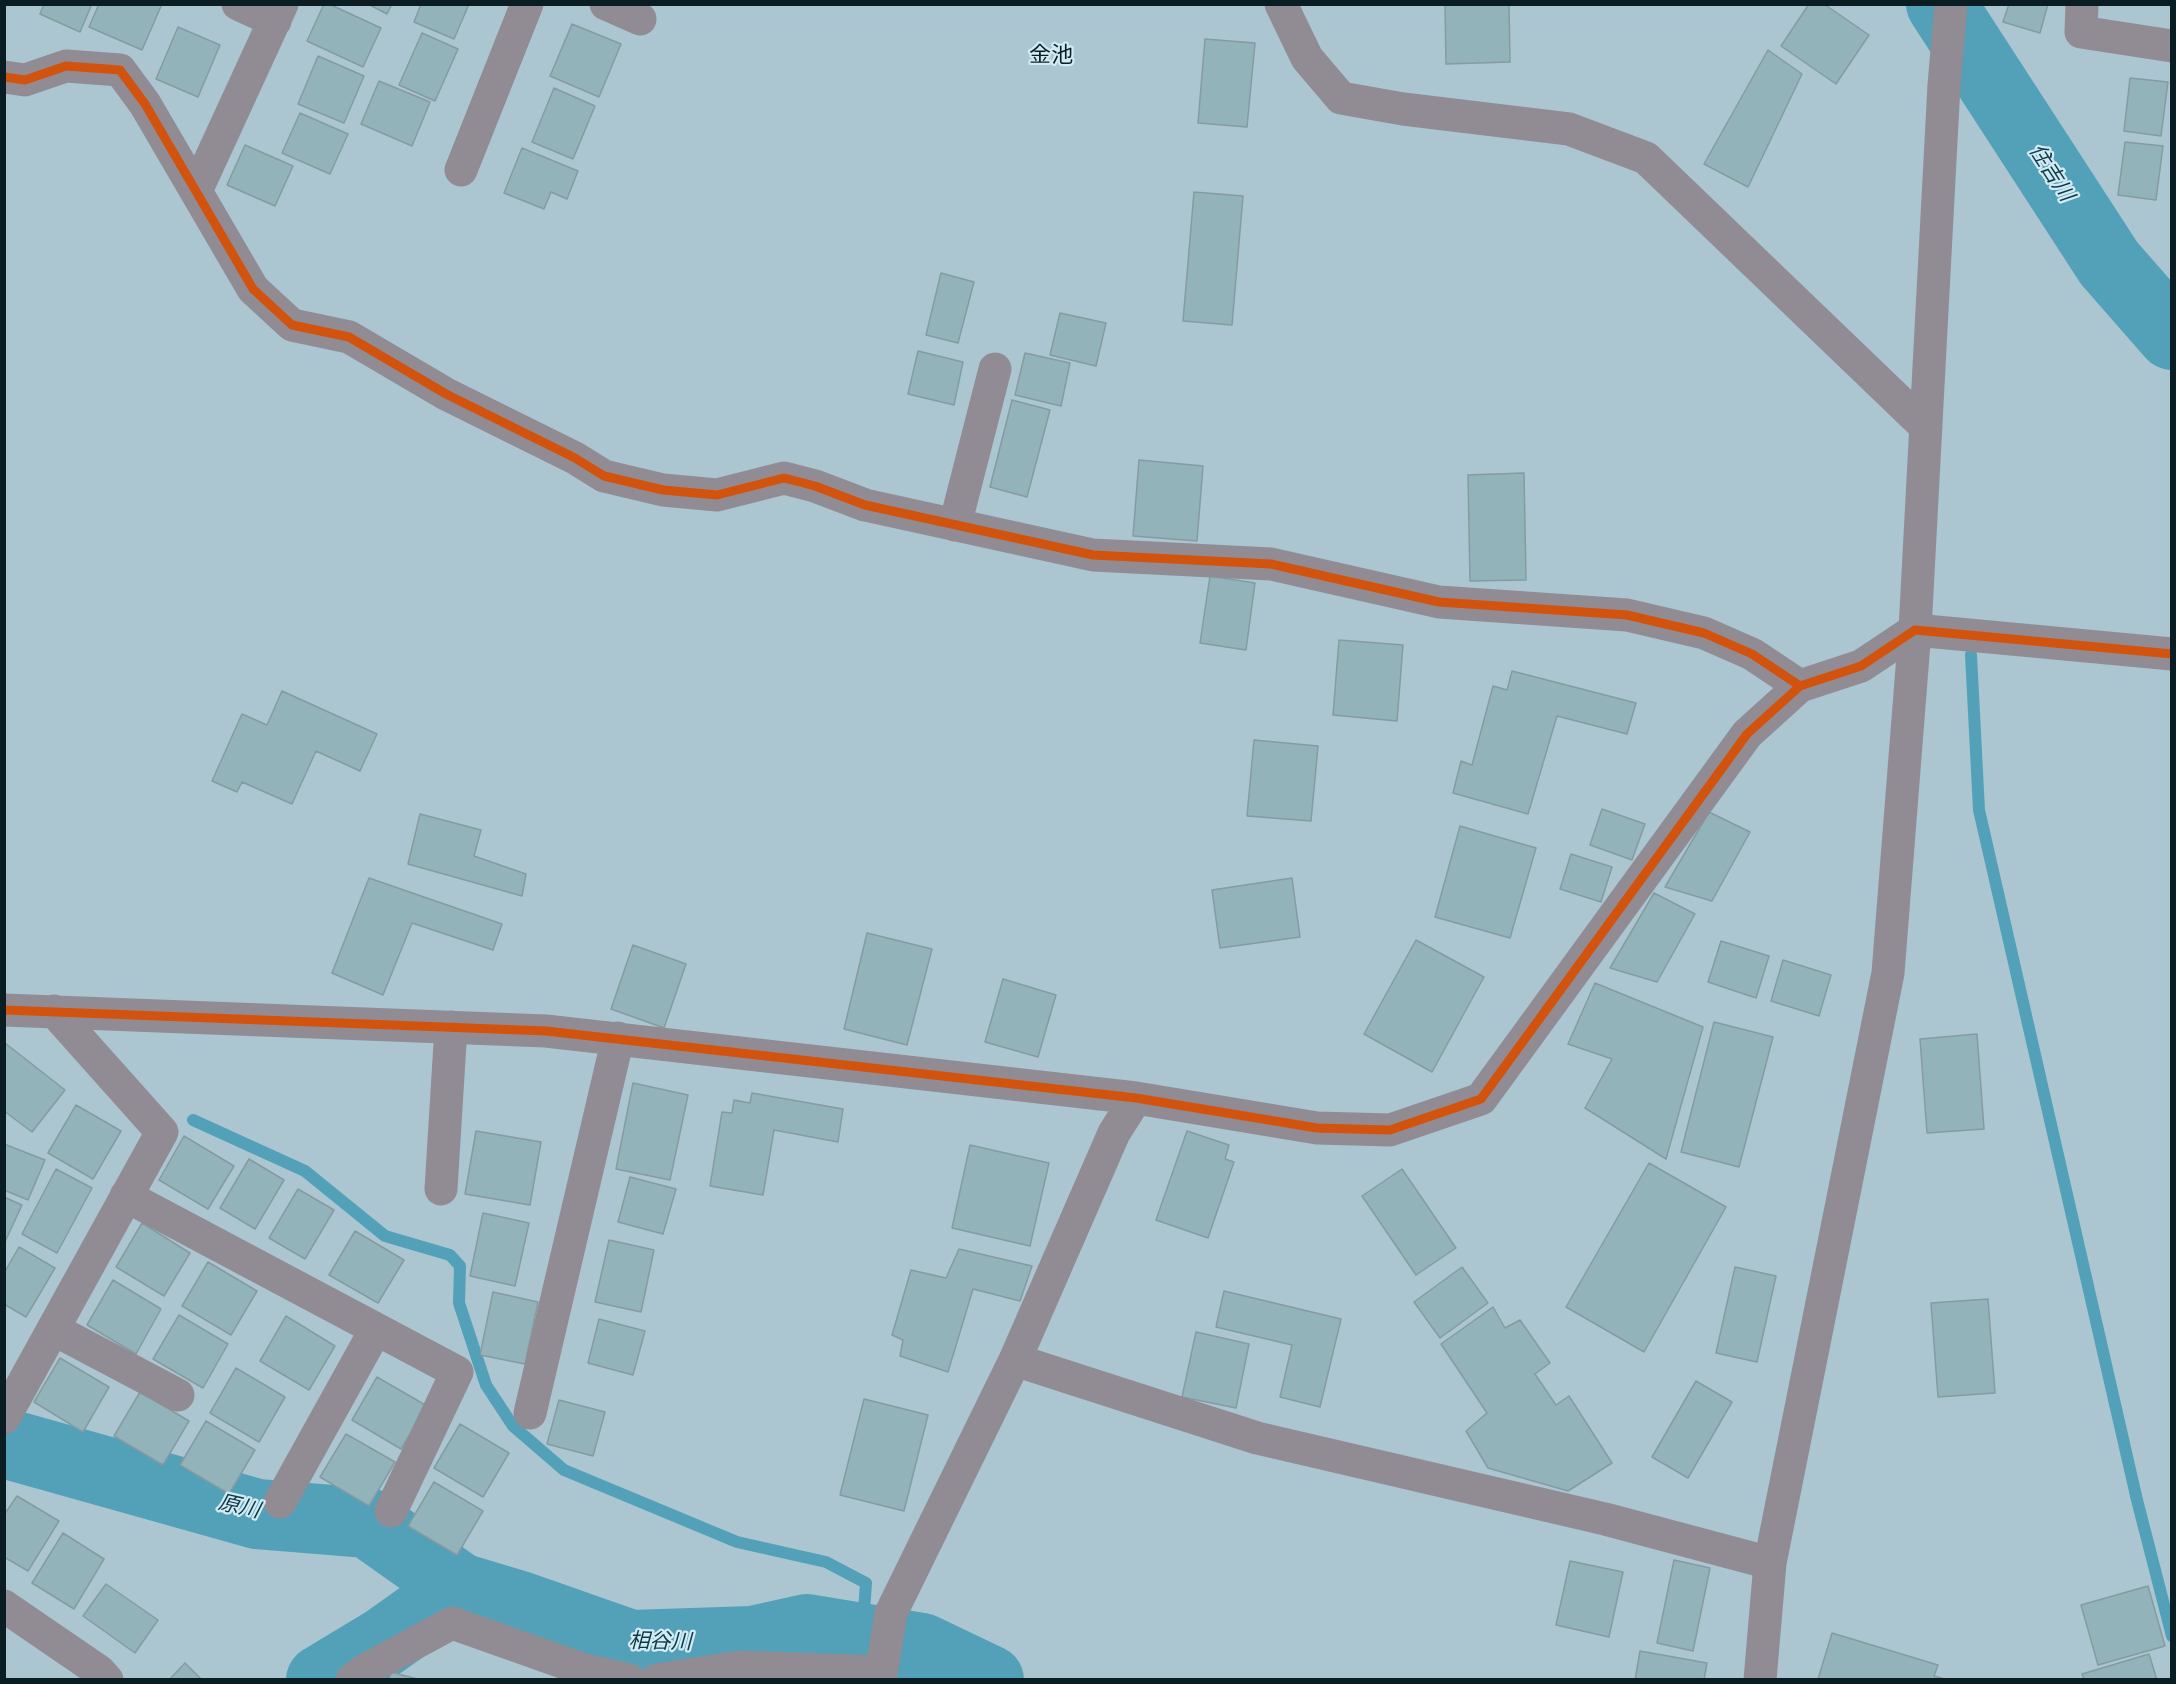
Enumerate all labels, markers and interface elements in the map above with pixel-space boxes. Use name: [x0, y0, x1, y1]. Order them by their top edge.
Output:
district label: 金池: [1029, 43, 1073, 69]
water label: 住吉川: [2023, 140, 2079, 206]
water label: 原川: [216, 1490, 262, 1524]
water label: 相谷川: [628, 1629, 692, 1655]

